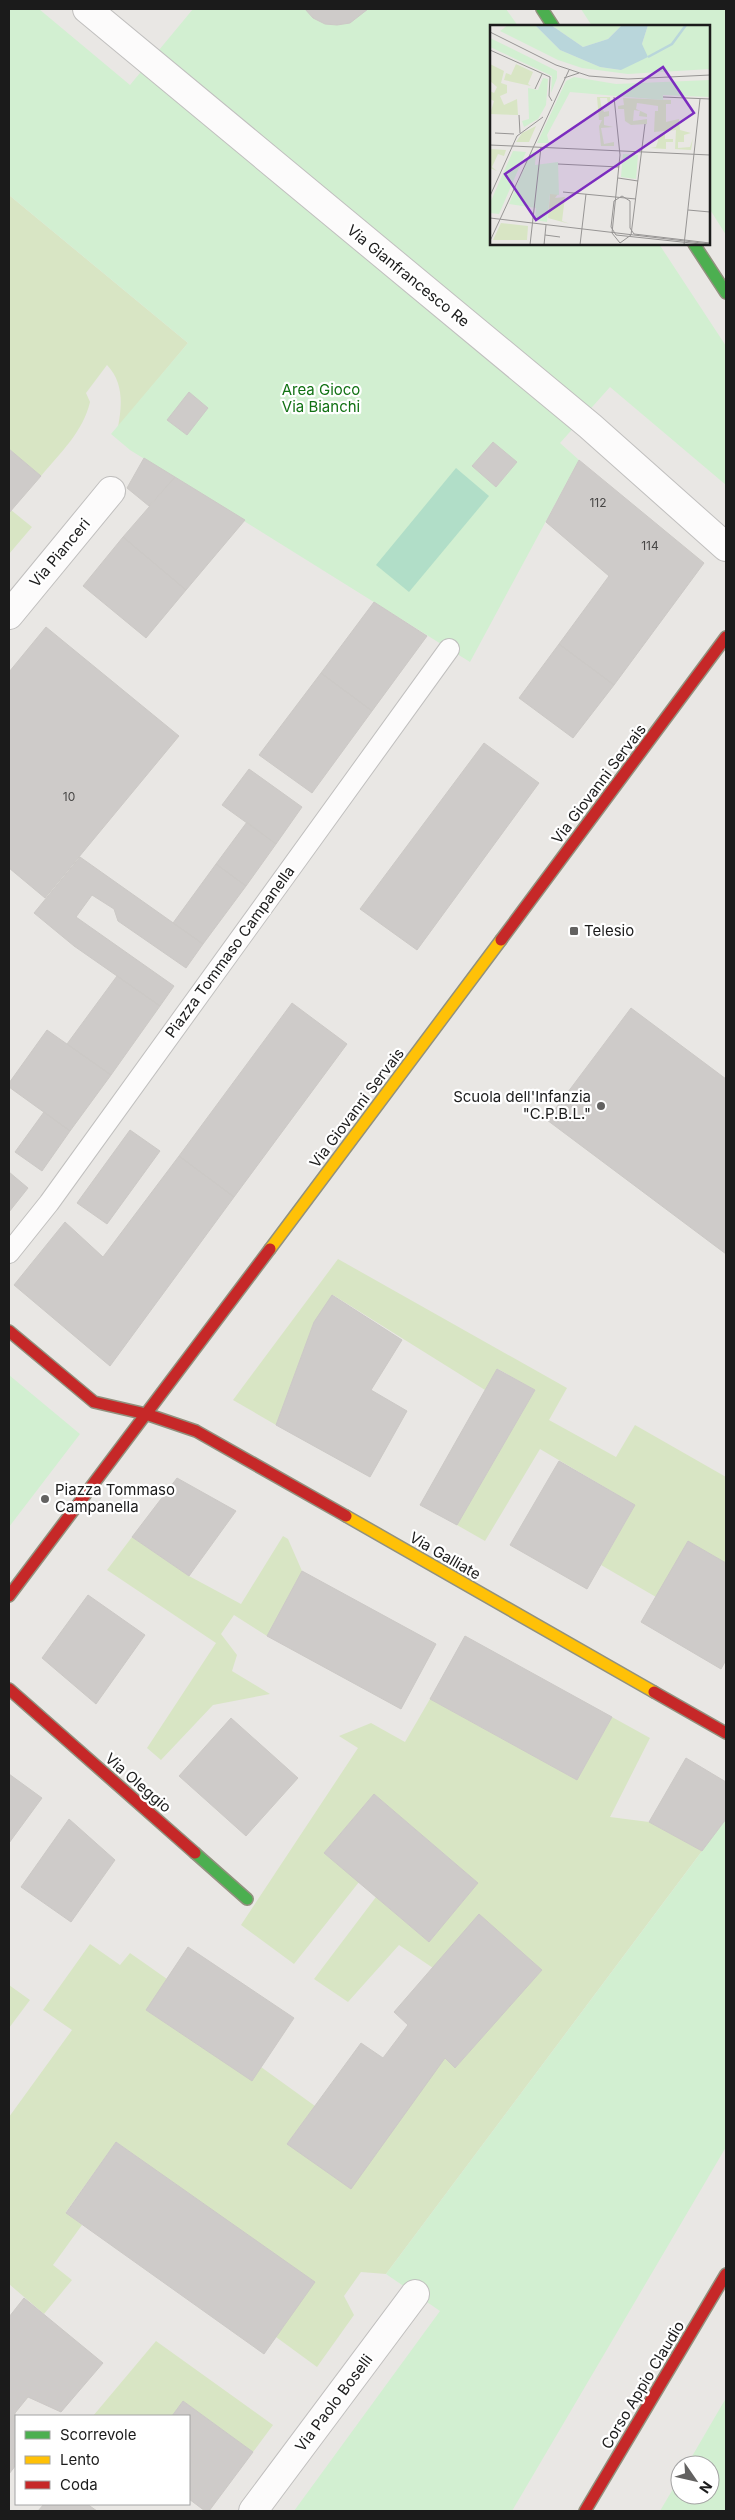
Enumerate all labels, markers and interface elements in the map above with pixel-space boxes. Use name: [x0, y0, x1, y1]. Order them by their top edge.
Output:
inset map: [490, 25, 710, 245]
street label: Via Gianfrancesco Re: [343, 220, 474, 331]
park label: Area Gioco Via Bianchi: [282, 380, 360, 416]
house number: 112: [589, 495, 607, 510]
street label: Via Pianceri: [25, 514, 94, 591]
house number: 114: [641, 538, 659, 553]
street label: Via Giovanni Servais: [547, 720, 650, 847]
house number: 10: [63, 789, 75, 804]
street label: Piazza Tommaso Campanella: [161, 862, 298, 1041]
place label: Telesio: [584, 921, 634, 940]
marker: Telesio: [568, 925, 580, 937]
street label: Via Giovanni Servais: [305, 1044, 408, 1171]
place label: Scuola dell'Infanzia "C.P.B.L.": [453, 1087, 591, 1123]
marker: Scuola dell'Infanzia "C.P.B.L.": [595, 1100, 607, 1112]
place label: Piazza Tommaso Campanella: [55, 1480, 175, 1516]
marker: Piazza Tommaso Campanella: [39, 1493, 51, 1505]
street label: Via Galliate: [406, 1528, 484, 1584]
street label: Via Oleggio: [101, 1749, 175, 1817]
street label: Corso Appio Claudio: [597, 2317, 688, 2452]
street label: Via Paolo Boselli: [291, 2350, 376, 2455]
legend: [15, 2415, 190, 2505]
text: Scorrevole: [60, 2425, 136, 2444]
text: Lento: [60, 2450, 100, 2469]
north arrow: [670, 2455, 720, 2505]
text: Coda: [60, 2475, 98, 2494]
text: N: [696, 2478, 716, 2497]

